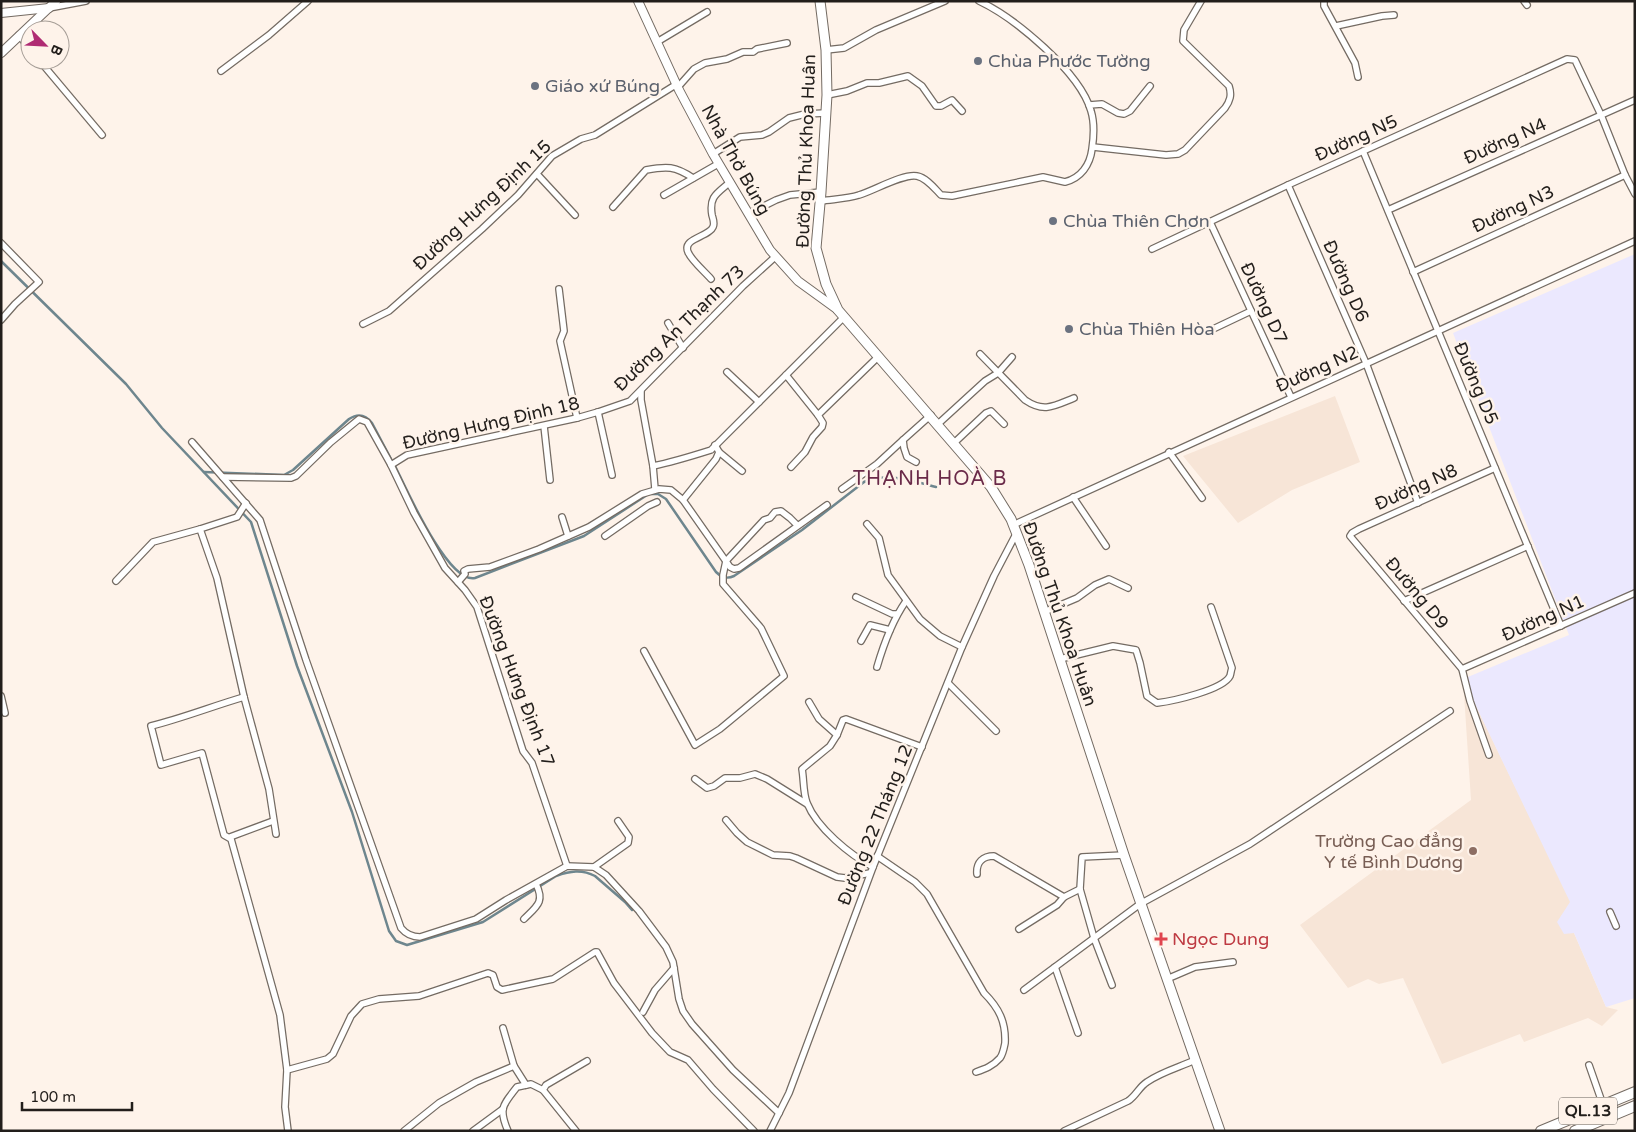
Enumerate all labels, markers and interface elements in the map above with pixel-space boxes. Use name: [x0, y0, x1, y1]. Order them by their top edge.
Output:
north arrow: [20, 20, 70, 70]
text: B: [47, 42, 66, 58]
place label: Chùa Phước Tường: [988, 50, 1151, 72]
street label: Đường Thủ Khoa Huân: [792, 54, 820, 248]
marker: Chùa Phước Tường: [972, 55, 984, 67]
place label: Giáo xứ Búng: [545, 75, 660, 97]
marker: Giáo xứ Búng: [529, 80, 541, 92]
street label: Nhà Thờ Búng: [697, 101, 775, 219]
street label: Đường N5: [1311, 110, 1401, 166]
street label: Đường N4: [1460, 113, 1550, 169]
street label: Đường Hưng Định 15: [408, 135, 556, 275]
street label: Đường N3: [1468, 180, 1558, 238]
place label: Chùa Thiên Chơn: [1063, 210, 1210, 232]
marker: Chùa Thiên Chơn: [1047, 215, 1059, 227]
street label: Đường D6: [1318, 237, 1374, 325]
street label: Đường D7: [1236, 259, 1292, 347]
street label: Đường An Thạnh 73: [609, 260, 749, 396]
place label: Chùa Thiên Hòa: [1079, 318, 1215, 340]
marker: Chùa Thiên Hòa: [1063, 323, 1075, 335]
street label: Đường D5: [1449, 338, 1503, 428]
street label: Đường N2: [1272, 341, 1362, 397]
street label: Đường Hưng Định 18: [400, 392, 582, 454]
street label: Đường N8: [1371, 459, 1461, 515]
district label: THẠNH HOÀ B: [853, 466, 1007, 491]
street label: Đường Thủ Khoa Huân: [1018, 519, 1102, 709]
street label: Đường D9: [1380, 552, 1454, 634]
street label: Đường N1: [1498, 590, 1588, 646]
street label: Đường Hưng Định 17: [474, 592, 560, 770]
street label: Đường 22 Tháng 12: [833, 741, 917, 909]
place label: Trường Cao đẳng Y tế Bình Dương: [1315, 830, 1463, 873]
marker: Trường Cao đẳng Y tế Bình Dương: [1467, 845, 1479, 857]
place label: Ngọc Dung: [1172, 928, 1269, 950]
marker: Ngọc Dung: [1154, 932, 1168, 946]
scale bar: [22, 1080, 132, 1112]
text: 100 m: [30, 1088, 76, 1106]
road number: QL.13: [1559, 1098, 1617, 1124]

